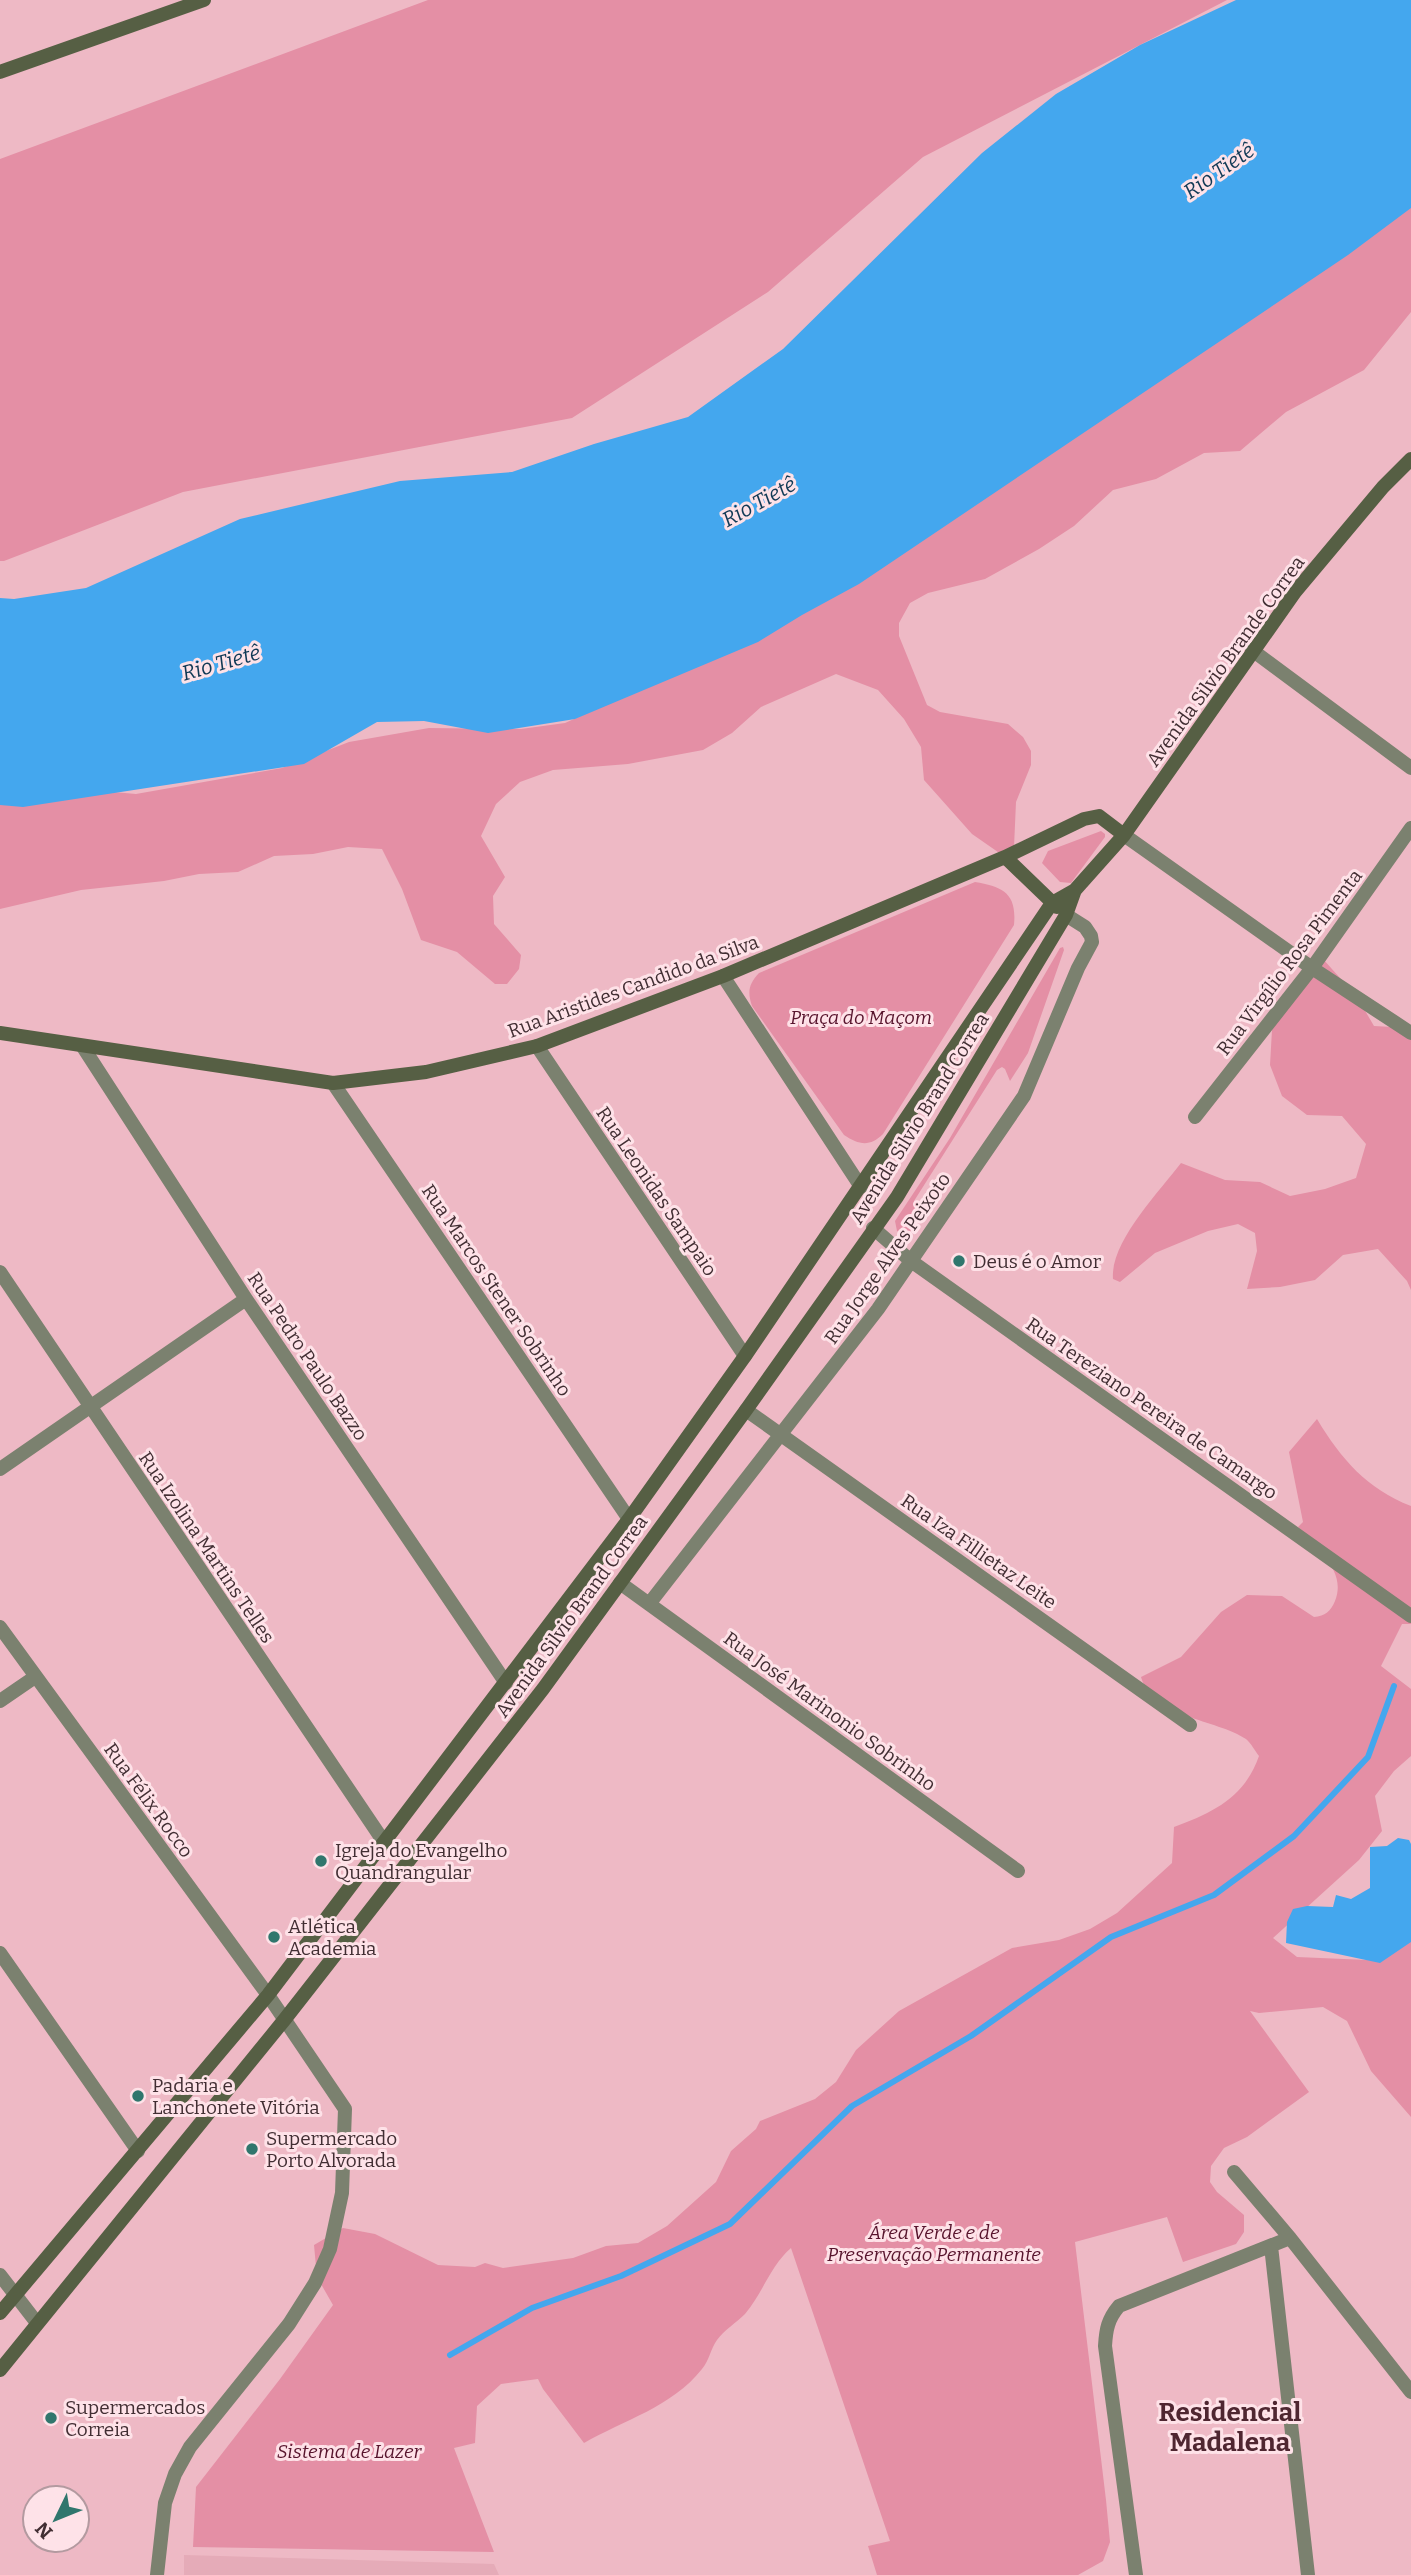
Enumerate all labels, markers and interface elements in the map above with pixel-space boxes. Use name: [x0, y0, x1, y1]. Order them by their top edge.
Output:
water label: Rio Tietê: [1179, 137, 1260, 205]
water label: Rio Tietê: [718, 471, 801, 533]
street label: Avenida Silvio Brande Correa: [1141, 551, 1310, 771]
water label: Rio Tietê: [179, 639, 264, 687]
street label: Rua Virgílio Rosa Pimenta: [1212, 864, 1367, 1060]
street label: Rua Aristides Candido da Silva: [505, 930, 762, 1043]
park label: Praça do Maçom: [790, 1006, 932, 1029]
street label: Avenida Silvio Brand Correa: [845, 1008, 994, 1228]
street label: Rua Leonidas Sampaio: [591, 1102, 722, 1280]
street label: Rua Jorge Alves Peixoto: [819, 1168, 955, 1348]
street label: Rua Marcos Stener Sobrinho: [417, 1180, 576, 1401]
place label: Deus é o Amor: [973, 1250, 1102, 1273]
marker: Deus é o Amor: [951, 1253, 967, 1269]
street label: Rua Pedro Paulo Bazzo: [243, 1268, 373, 1445]
street label: Rua Tereziano Pereira de Camargo: [1022, 1312, 1282, 1504]
street label: Rua Izolina Martins Telles: [134, 1447, 279, 1647]
street label: Rua Iza Fillietaz Leite: [897, 1489, 1061, 1614]
street label: Avenida Silvio Brand Correa: [490, 1510, 653, 1722]
street label: Rua José Marinonio Sobrinho: [719, 1627, 940, 1796]
street label: Rua Félix Rocco: [99, 1738, 198, 1862]
place label: Igreja do Evangelho Quandrangular: [335, 1839, 507, 1884]
marker: Igreja do Evangelho Quandrangular: [313, 1853, 329, 1869]
place label: Atlética Academia: [288, 1915, 377, 1960]
marker: Atlética Academia: [266, 1929, 282, 1945]
place label: Padaria e Lanchonete Vitória: [152, 2074, 320, 2119]
marker: Padaria e Lanchonete Vitória: [130, 2088, 146, 2104]
place label: Supermercado Porto Alvorada: [266, 2127, 397, 2172]
marker: Supermercado Porto Alvorada: [244, 2141, 260, 2157]
park label: Área Verde e de Preservação Permanente: [827, 2221, 1041, 2266]
place label: Supermercados Correia: [65, 2396, 205, 2441]
district label: Residencial Madalena: [1159, 2397, 1301, 2458]
marker: Supermercados Correia: [43, 2410, 59, 2426]
park label: Sistema de Lazer: [277, 2440, 422, 2463]
north arrow: [21, 2484, 91, 2554]
text: N: [30, 2517, 57, 2543]

